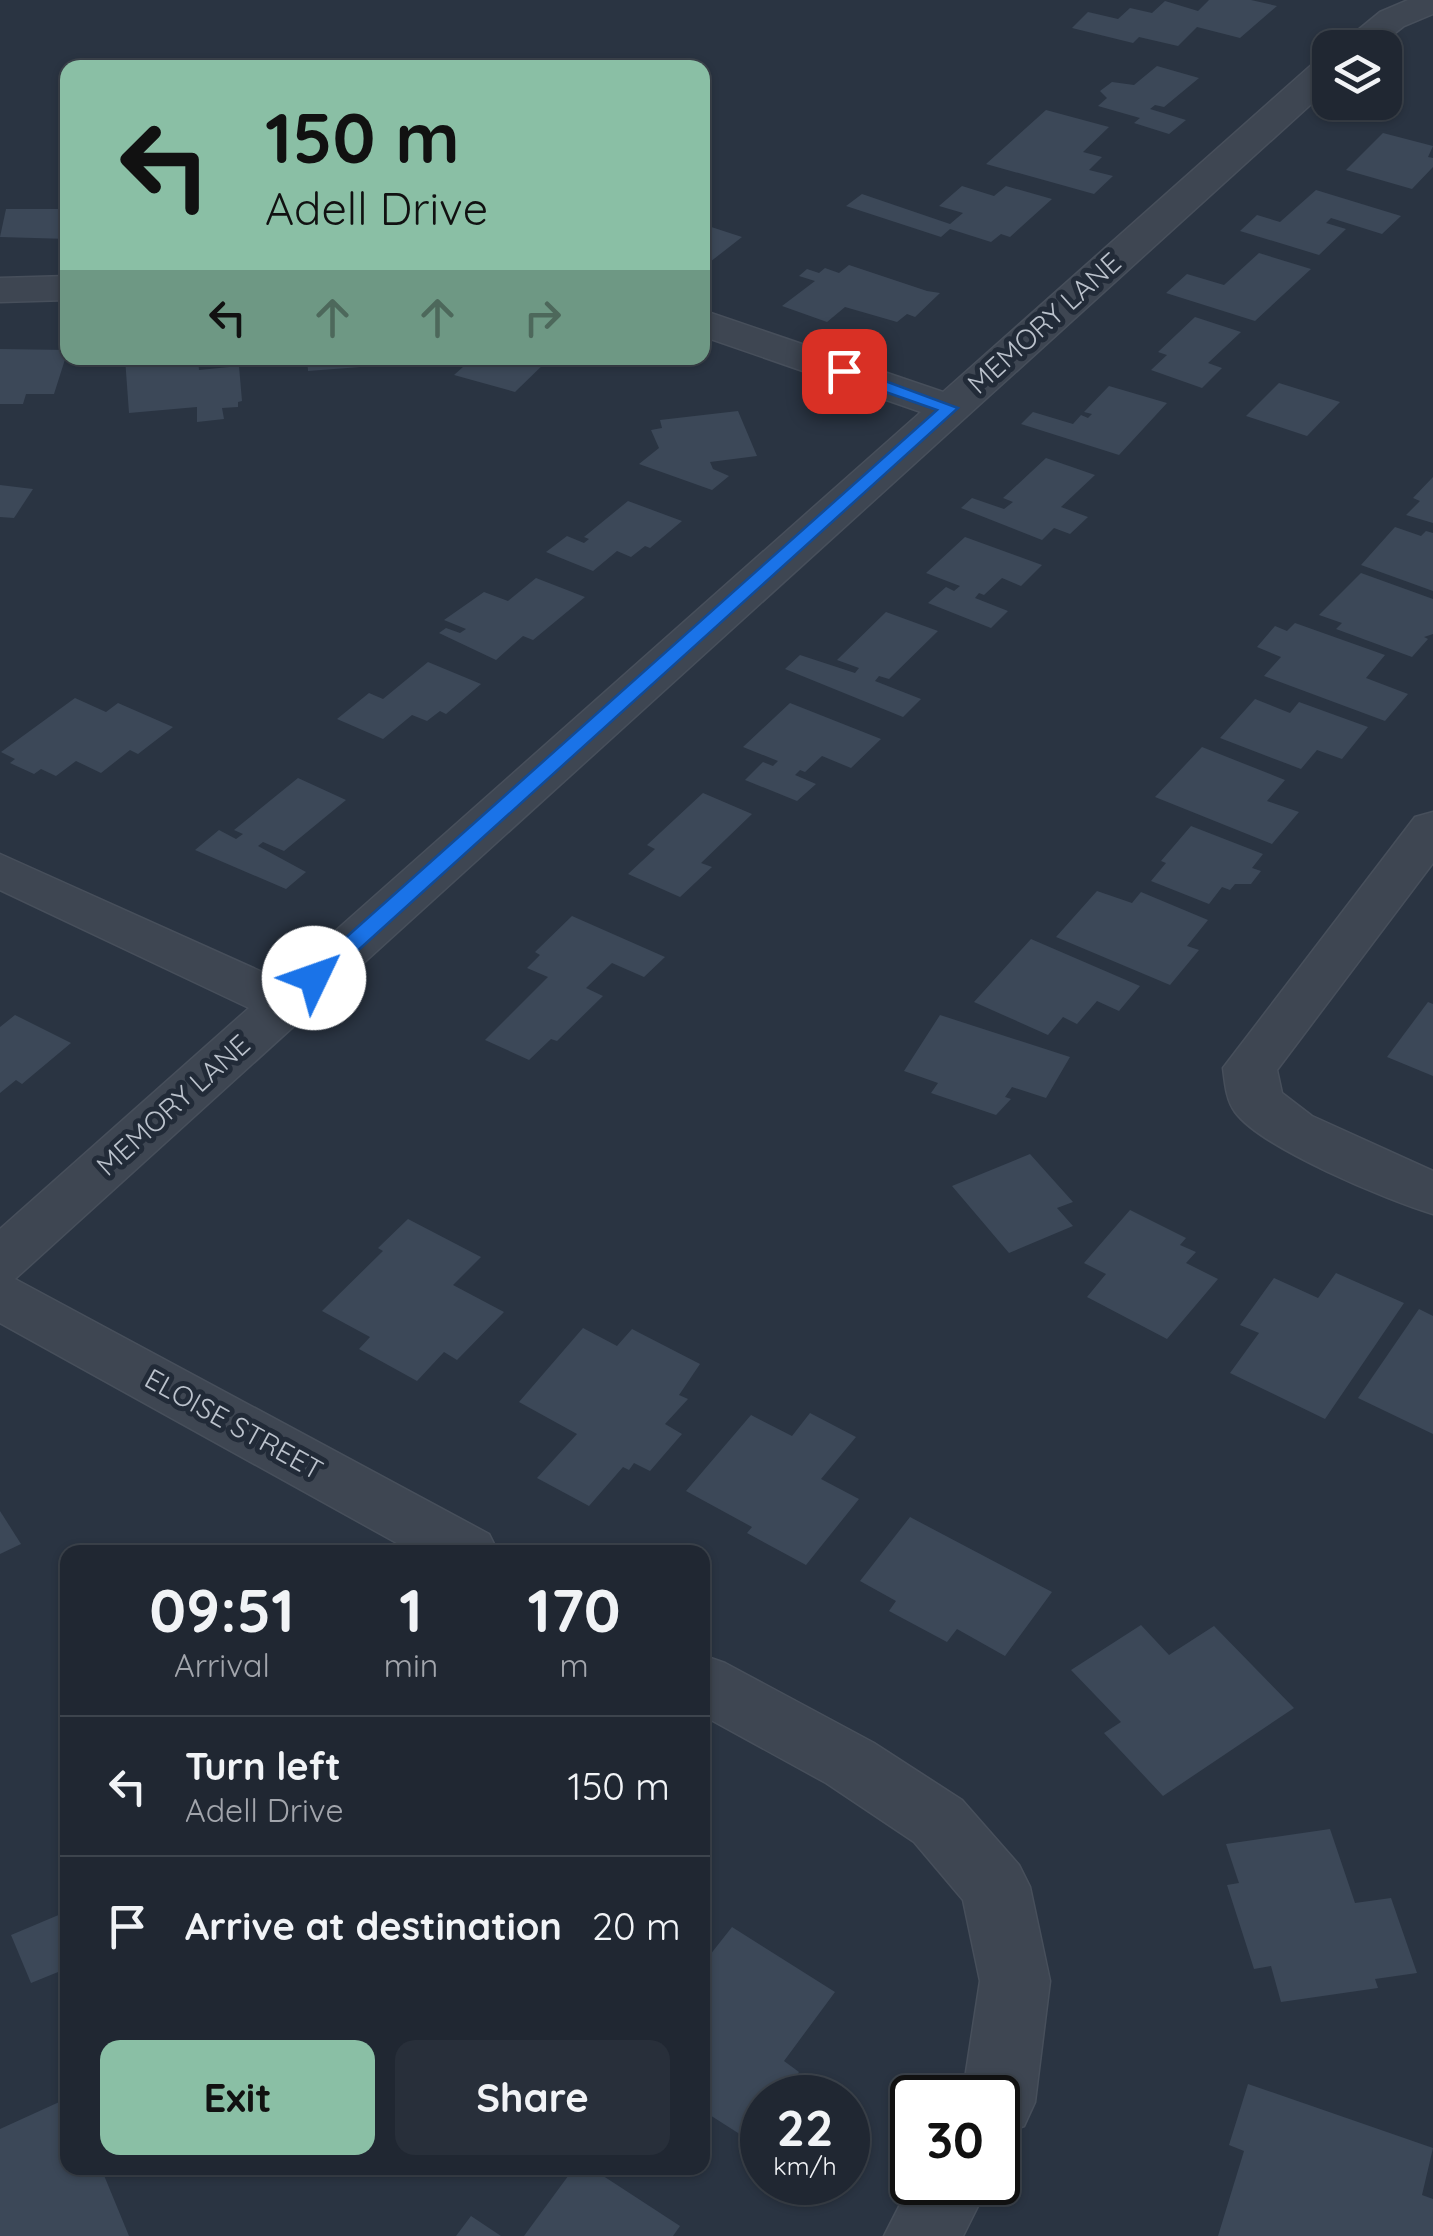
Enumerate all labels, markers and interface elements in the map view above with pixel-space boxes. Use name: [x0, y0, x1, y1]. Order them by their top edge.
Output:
map controls: [1312, 30, 1402, 120]
button: layers: [1312, 30, 1402, 120]
text: 150 m: [265, 93, 460, 181]
icon: left: [100, 100, 230, 230]
text: Adell Drive: [265, 180, 488, 236]
street label: MEMORY LANE: [960, 245, 1128, 401]
icon: left: [200, 290, 255, 345]
icon: ahead: [305, 290, 360, 345]
icon: ahead: [410, 290, 465, 345]
icon: right: [515, 290, 570, 345]
pin: [802, 329, 887, 414]
icon: arrive: [817, 344, 872, 399]
position arrow: [262, 926, 366, 1030]
street label: MEMORY LANE: [89, 1027, 257, 1183]
street label: ELOISE STREET: [139, 1360, 329, 1487]
text: 09:51: [149, 1572, 294, 1647]
text: 1: [399, 1572, 423, 1647]
text: 170: [528, 1572, 621, 1647]
text: Arrival: [174, 1645, 270, 1685]
text: min: [384, 1645, 438, 1685]
text: m: [560, 1645, 589, 1685]
text: Turn left: [185, 1742, 341, 1790]
icon: left: [100, 1759, 155, 1814]
text: 150 m: [568, 1762, 670, 1810]
text: Adell Drive: [185, 1790, 344, 1830]
icon: arrive: [100, 1899, 155, 1954]
text: Arrive at destination: [185, 1902, 562, 1950]
text: 20 m: [592, 1902, 681, 1950]
button: Exit: [100, 2040, 375, 2155]
button: Share: [395, 2040, 670, 2155]
speed limit sign: 30: [890, 2075, 1020, 2205]
text: 22: [777, 2096, 833, 2159]
text: km/h: [773, 2150, 837, 2181]

